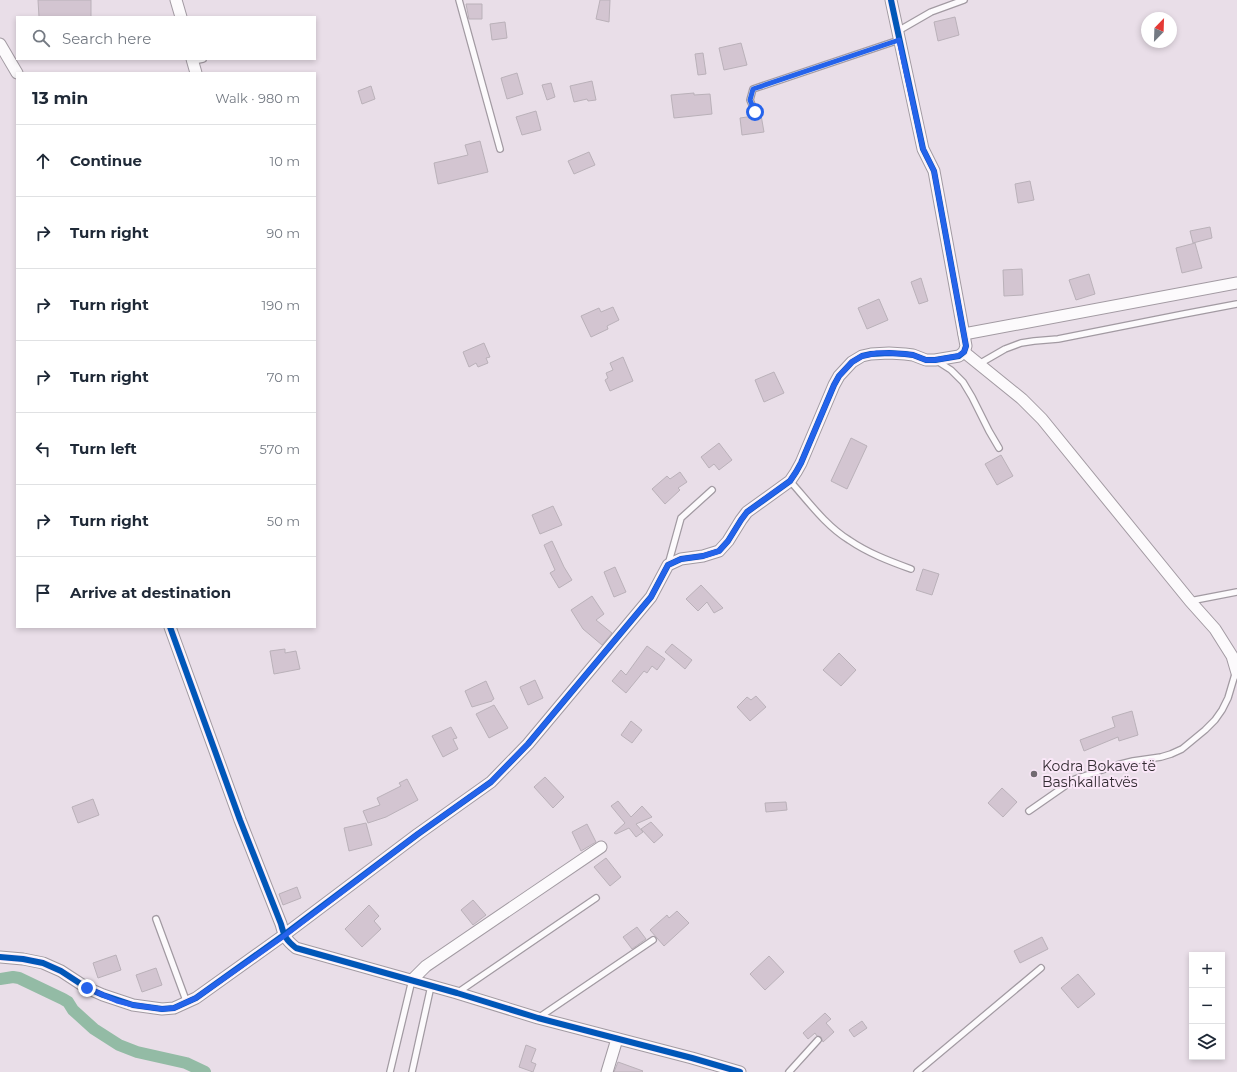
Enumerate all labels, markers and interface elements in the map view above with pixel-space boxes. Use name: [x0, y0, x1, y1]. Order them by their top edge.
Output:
north arrow: [1141, 12, 1177, 48]
search box: [16, 16, 316, 60]
icon: search: [30, 27, 52, 49]
text: Search here: [62, 29, 151, 48]
text: 13 min: [32, 88, 88, 108]
text: Walk · 980 m: [215, 90, 300, 106]
route start: [746, 103, 764, 121]
icon: ahead: [32, 150, 54, 172]
text: Continue: [70, 151, 142, 170]
text: 10 m: [270, 153, 300, 169]
icon: right: [32, 222, 54, 244]
text: Turn right: [70, 223, 149, 242]
text: 90 m: [266, 225, 300, 241]
icon: right: [32, 294, 54, 316]
text: Turn right: [70, 295, 149, 314]
text: 190 m: [262, 297, 300, 313]
icon: right: [32, 366, 54, 388]
text: Turn right: [70, 367, 149, 386]
text: 70 m: [267, 369, 300, 385]
icon: left: [32, 438, 54, 460]
text: Turn left: [70, 439, 137, 458]
text: 570 m: [260, 441, 300, 457]
icon: right: [32, 510, 54, 532]
text: Turn right: [70, 511, 149, 530]
text: 50 m: [267, 513, 300, 529]
icon: arrive: [32, 582, 54, 604]
text: Arrive at destination: [70, 583, 231, 602]
place label: Kodra Bokave të Bashkallatvës: [1042, 757, 1156, 791]
marker: Kodra Bokave të Bashkallatvës: [1029, 769, 1039, 779]
map controls: [1189, 952, 1225, 1060]
button: +: [1189, 952, 1225, 988]
route end: [78, 979, 96, 997]
button: −: [1189, 988, 1225, 1024]
button: layers: [1189, 1024, 1225, 1060]

